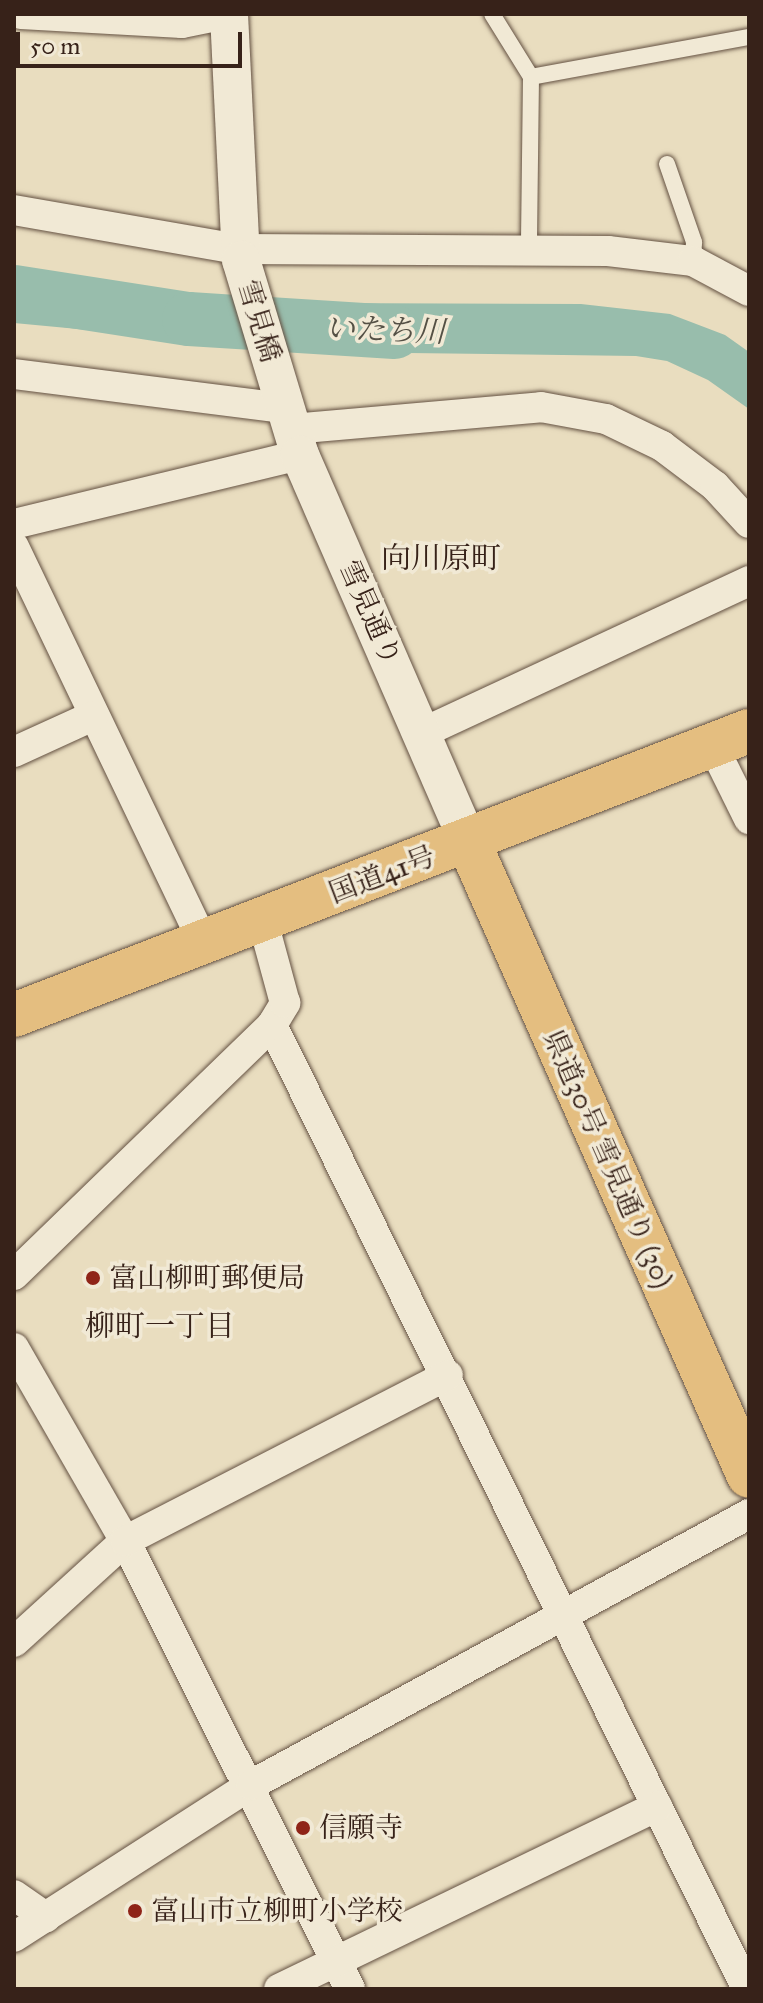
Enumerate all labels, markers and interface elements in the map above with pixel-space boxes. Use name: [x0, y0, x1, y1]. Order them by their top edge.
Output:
scale bar: [20, 16, 246, 66]
text: 50 m: [30, 31, 80, 61]
street label: 雪見橋: [231, 276, 287, 366]
water label: いたち川: [324, 310, 446, 350]
district label: 向川原町: [381, 540, 501, 576]
street label: 雪見通り: [332, 555, 408, 671]
street label: 国道41号: [324, 839, 440, 911]
street label: 県道30号 雪見通り (30): [536, 1025, 680, 1293]
place label: 富山柳町郵便局: [109, 1261, 305, 1295]
marker: 富山柳町郵便局: [84, 1269, 102, 1287]
district label: 柳町一丁目: [85, 1308, 235, 1344]
place label: 信願寺: [319, 1811, 403, 1845]
marker: 信願寺: [294, 1819, 312, 1837]
place label: 富山市立柳町小学校: [151, 1894, 403, 1928]
marker: 富山市立柳町小学校: [126, 1902, 144, 1920]

